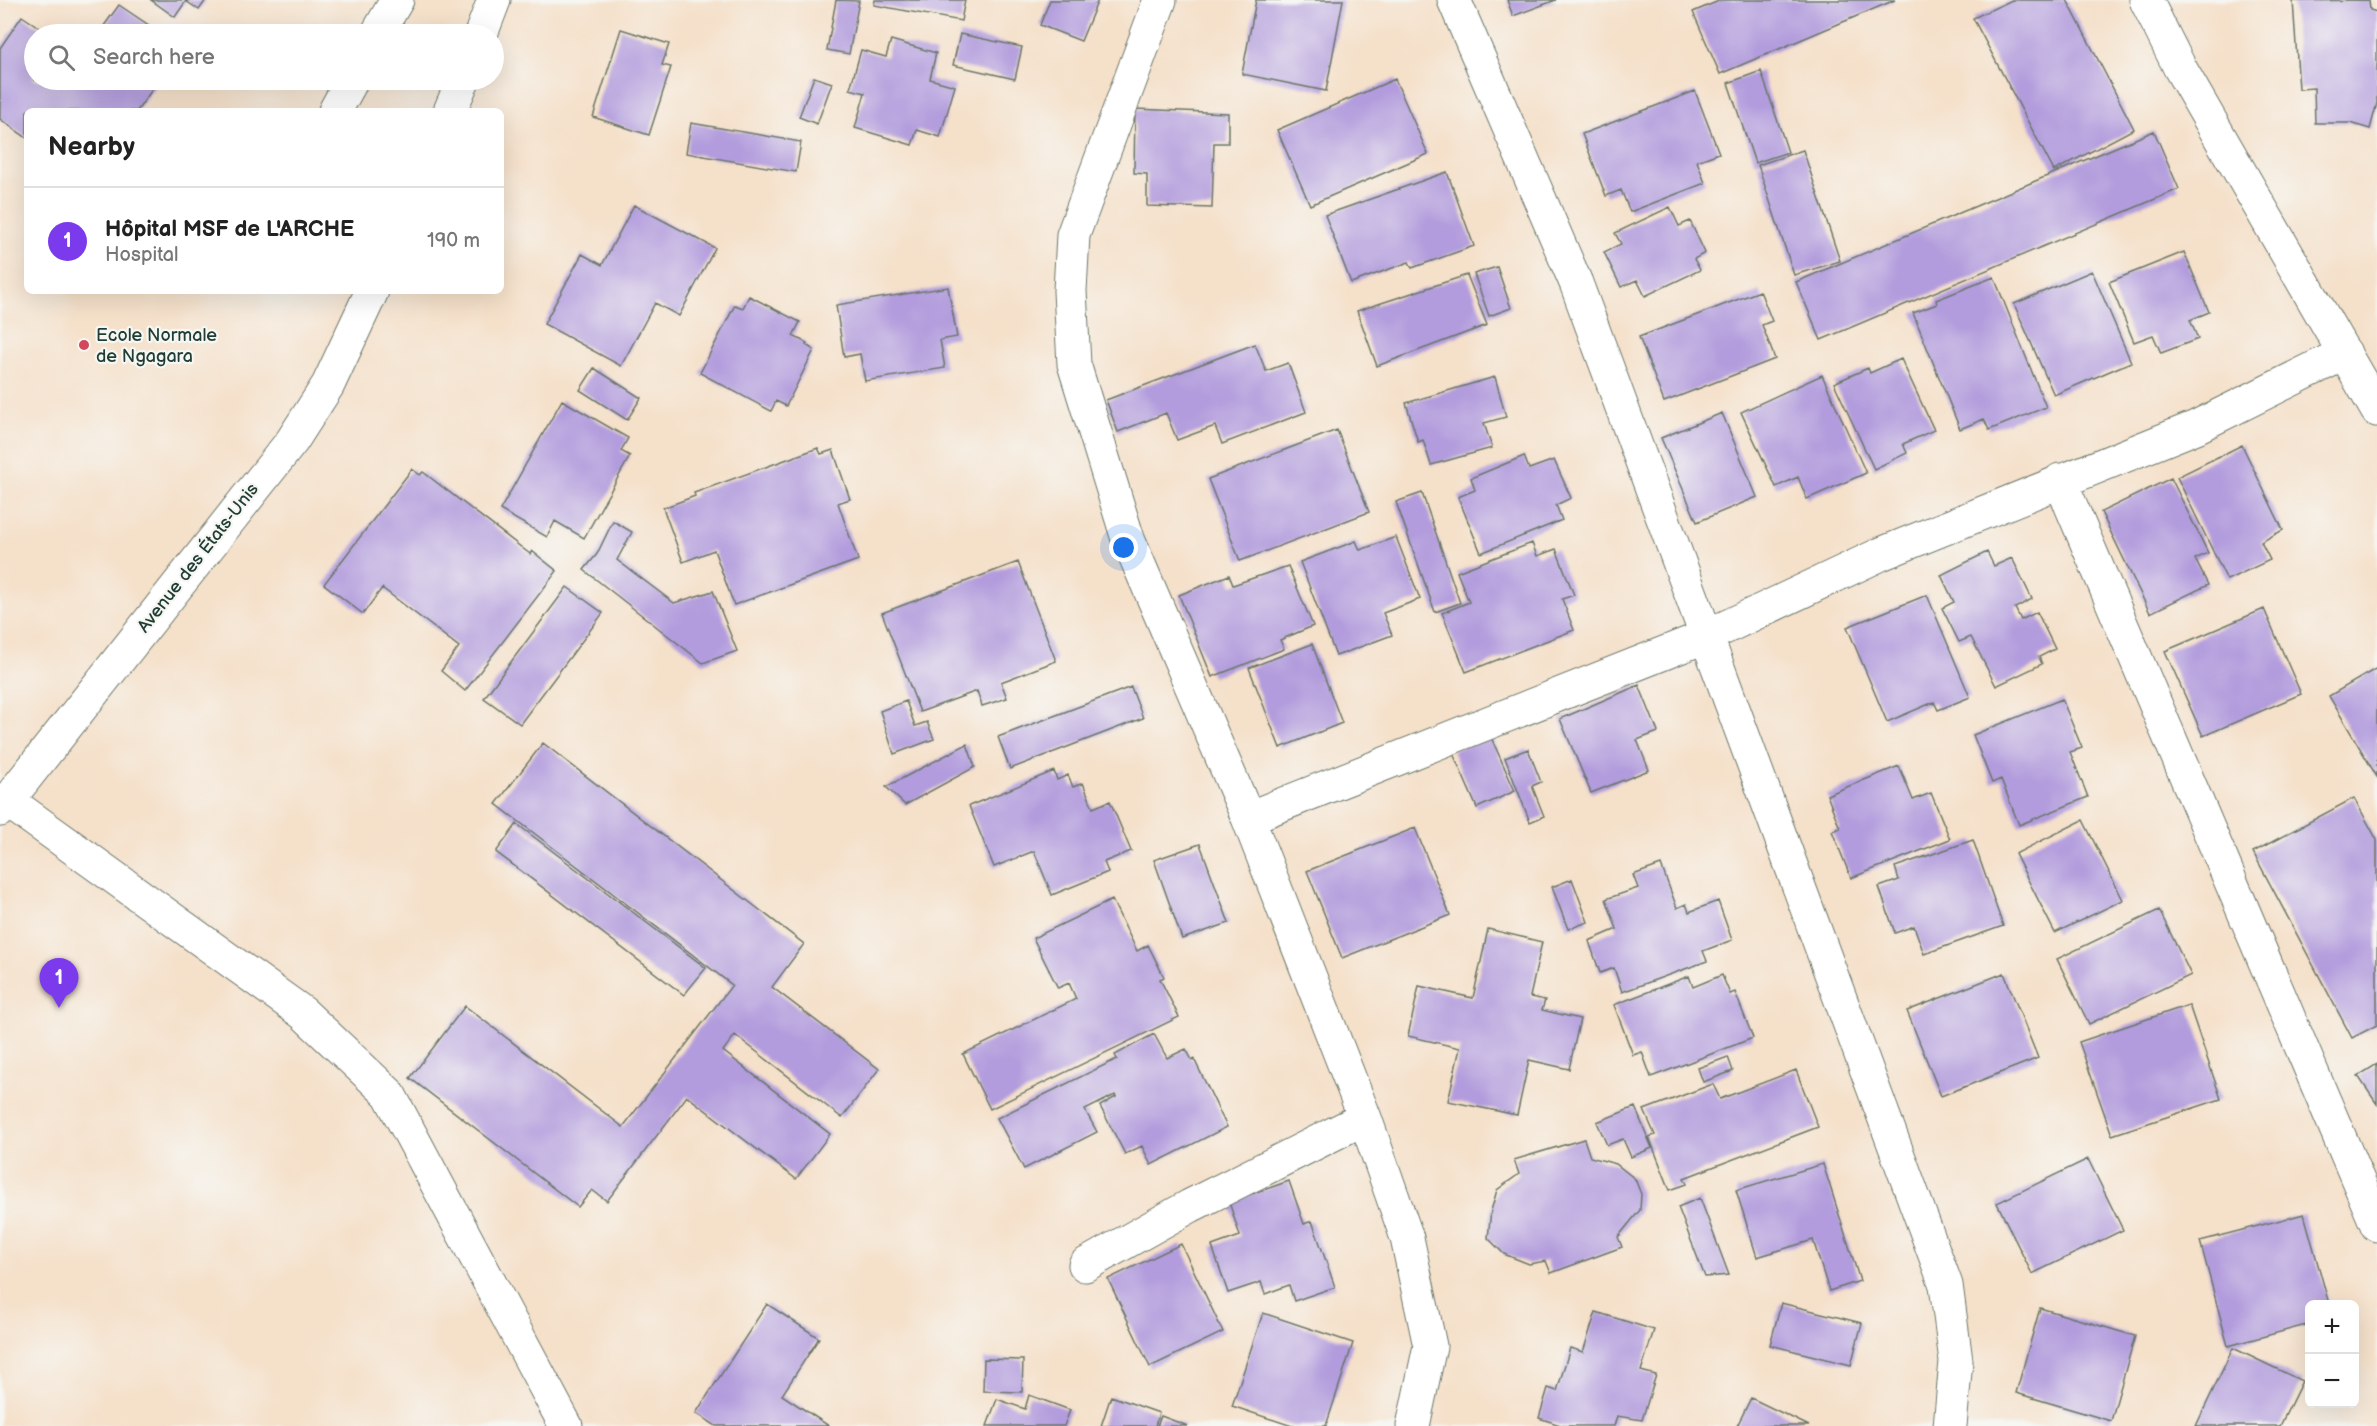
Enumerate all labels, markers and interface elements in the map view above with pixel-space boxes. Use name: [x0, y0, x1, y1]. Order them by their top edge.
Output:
search box: [24, 24, 504, 90]
icon: search: [45, 41, 78, 74]
text: Search here: [93, 44, 215, 71]
text: Nearby: [48, 132, 135, 163]
text: Hôpital MSF de L'ARCHE: [105, 216, 354, 243]
text: 1: [63, 229, 72, 253]
text: 190 m: [427, 229, 480, 253]
text: Hospital: [105, 243, 178, 267]
place label: Ecole Normale de Ngagara: [96, 325, 217, 367]
marker: Ecole Normale de Ngagara: [77, 338, 91, 352]
street label: Avenue des États-Unis: [132, 478, 263, 637]
your location: [1109, 533, 1138, 562]
pin: 1: [40, 958, 78, 1008]
map controls: [2305, 1300, 2359, 1408]
button: +: [2305, 1300, 2359, 1354]
button: −: [2305, 1354, 2359, 1408]

